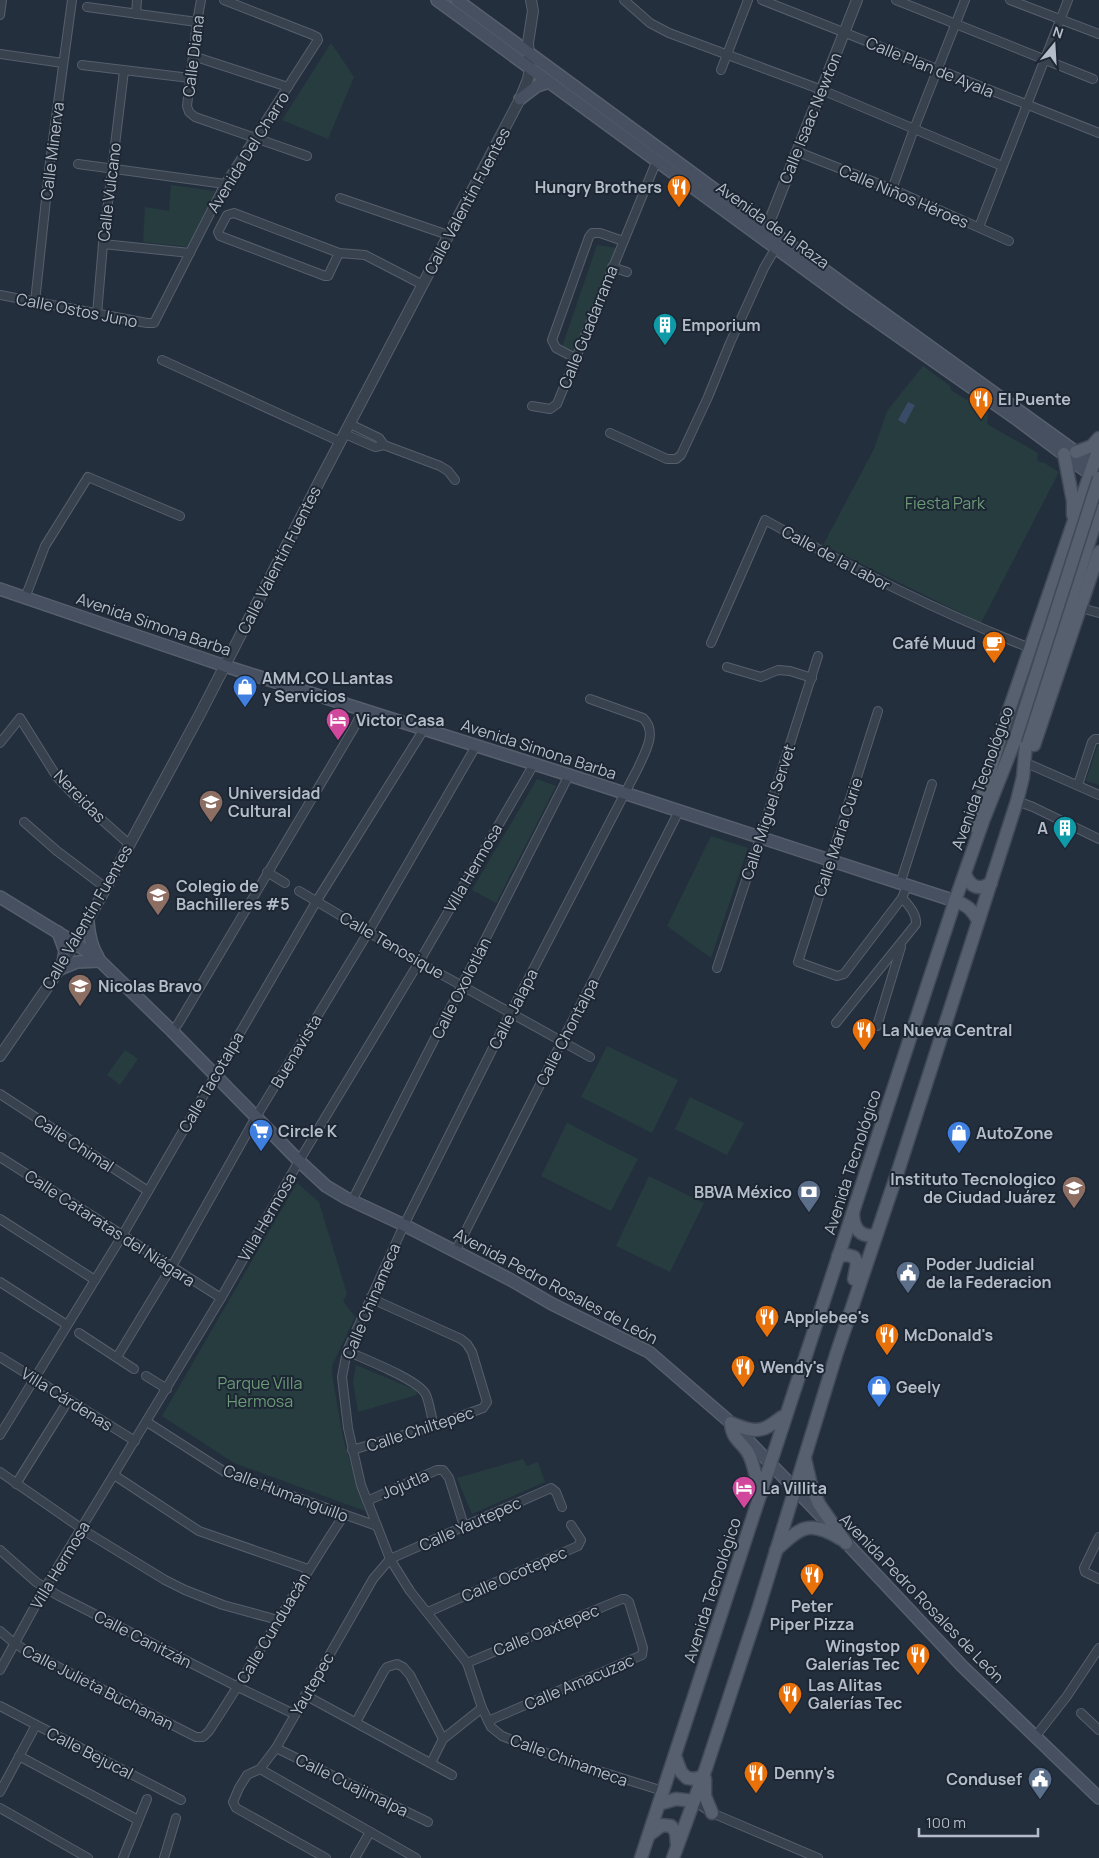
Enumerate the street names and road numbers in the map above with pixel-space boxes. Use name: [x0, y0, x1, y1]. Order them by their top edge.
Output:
street label: Calle Diana: [177, 14, 209, 98]
street label: Calle Plan de Ayala: [863, 31, 997, 103]
street label: Calle Isaac Newton: [774, 49, 846, 187]
street label: Avenida Del Charro: [202, 87, 294, 217]
street label: Calle Minerva: [35, 101, 69, 201]
street label: Calle Valentín Fuentes: [419, 124, 515, 278]
street label: Calle Vulcano: [92, 141, 126, 243]
street label: Calle Niños Héroes: [836, 159, 972, 233]
street label: Avenida de la Raza: [712, 176, 834, 274]
street label: Calle Guadarrama: [553, 262, 623, 392]
street label: Calle Ostos Juno: [14, 287, 140, 333]
street label: Calle Valentín Fuentes: [232, 482, 326, 638]
street label: Calle de la Labor: [778, 520, 894, 596]
street label: Avenida Simona Barba: [74, 587, 234, 661]
street label: Avenida Tecnológico: [946, 703, 1018, 853]
street label: Avenida Simona Barba: [458, 713, 620, 785]
street label: Calle Miguel Servet: [736, 741, 800, 883]
street label: Nereidas: [49, 765, 111, 827]
street label: Calle Maria Curie: [808, 775, 868, 899]
street label: Villa Hermosa: [439, 820, 507, 916]
street label: Calle Valentín Fuentes: [37, 841, 137, 993]
street label: Calle Tenosique: [336, 906, 448, 984]
street label: Calle Oxolotlán: [426, 934, 496, 1042]
street label: Calle Jalapa: [483, 965, 543, 1053]
street label: Calle Chontalpa: [530, 975, 604, 1089]
street label: Buenavista: [265, 1010, 327, 1092]
street label: Calle Tacotalpa: [173, 1028, 249, 1136]
street label: Avenida Tecnológico: [818, 1087, 886, 1237]
street label: Calle Chimal: [30, 1109, 118, 1177]
street label: Calle Cataratas del Niágara: [20, 1165, 200, 1291]
street label: Villa Hermosa: [233, 1169, 301, 1265]
street label: Avenida Pedro Rosales de León: [450, 1223, 662, 1349]
street label: Calle Chinameca: [337, 1240, 405, 1362]
street label: Villa Cárdenas: [17, 1362, 117, 1436]
street label: Calle Chiltepec: [363, 1401, 477, 1457]
street label: Calle Humanguillo: [220, 1459, 352, 1527]
street label: Jojutla: [378, 1464, 432, 1504]
street label: Calle Yautepec: [416, 1492, 525, 1556]
street label: Avenida Pedro Rosales de León: [835, 1508, 1009, 1688]
street label: Avenida Tecnológico: [678, 1515, 746, 1665]
street label: Villa Hermosa: [25, 1517, 95, 1613]
street label: Calle Ocotepec: [458, 1541, 570, 1607]
street label: Calle Cunduacán: [231, 1568, 315, 1688]
street label: Calle Oaxtepec: [490, 1599, 602, 1661]
street label: Calle Canitzán: [90, 1605, 196, 1673]
street label: Calle Julieta Buchanan: [19, 1639, 177, 1735]
street label: Yautepec: [285, 1649, 339, 1719]
street label: Calle Amacuzac: [521, 1649, 637, 1715]
street label: Calle Bejucal: [43, 1722, 137, 1784]
street label: Calle Chinameca: [507, 1728, 631, 1792]
street label: Calle Cuajimalpa: [292, 1748, 412, 1822]

